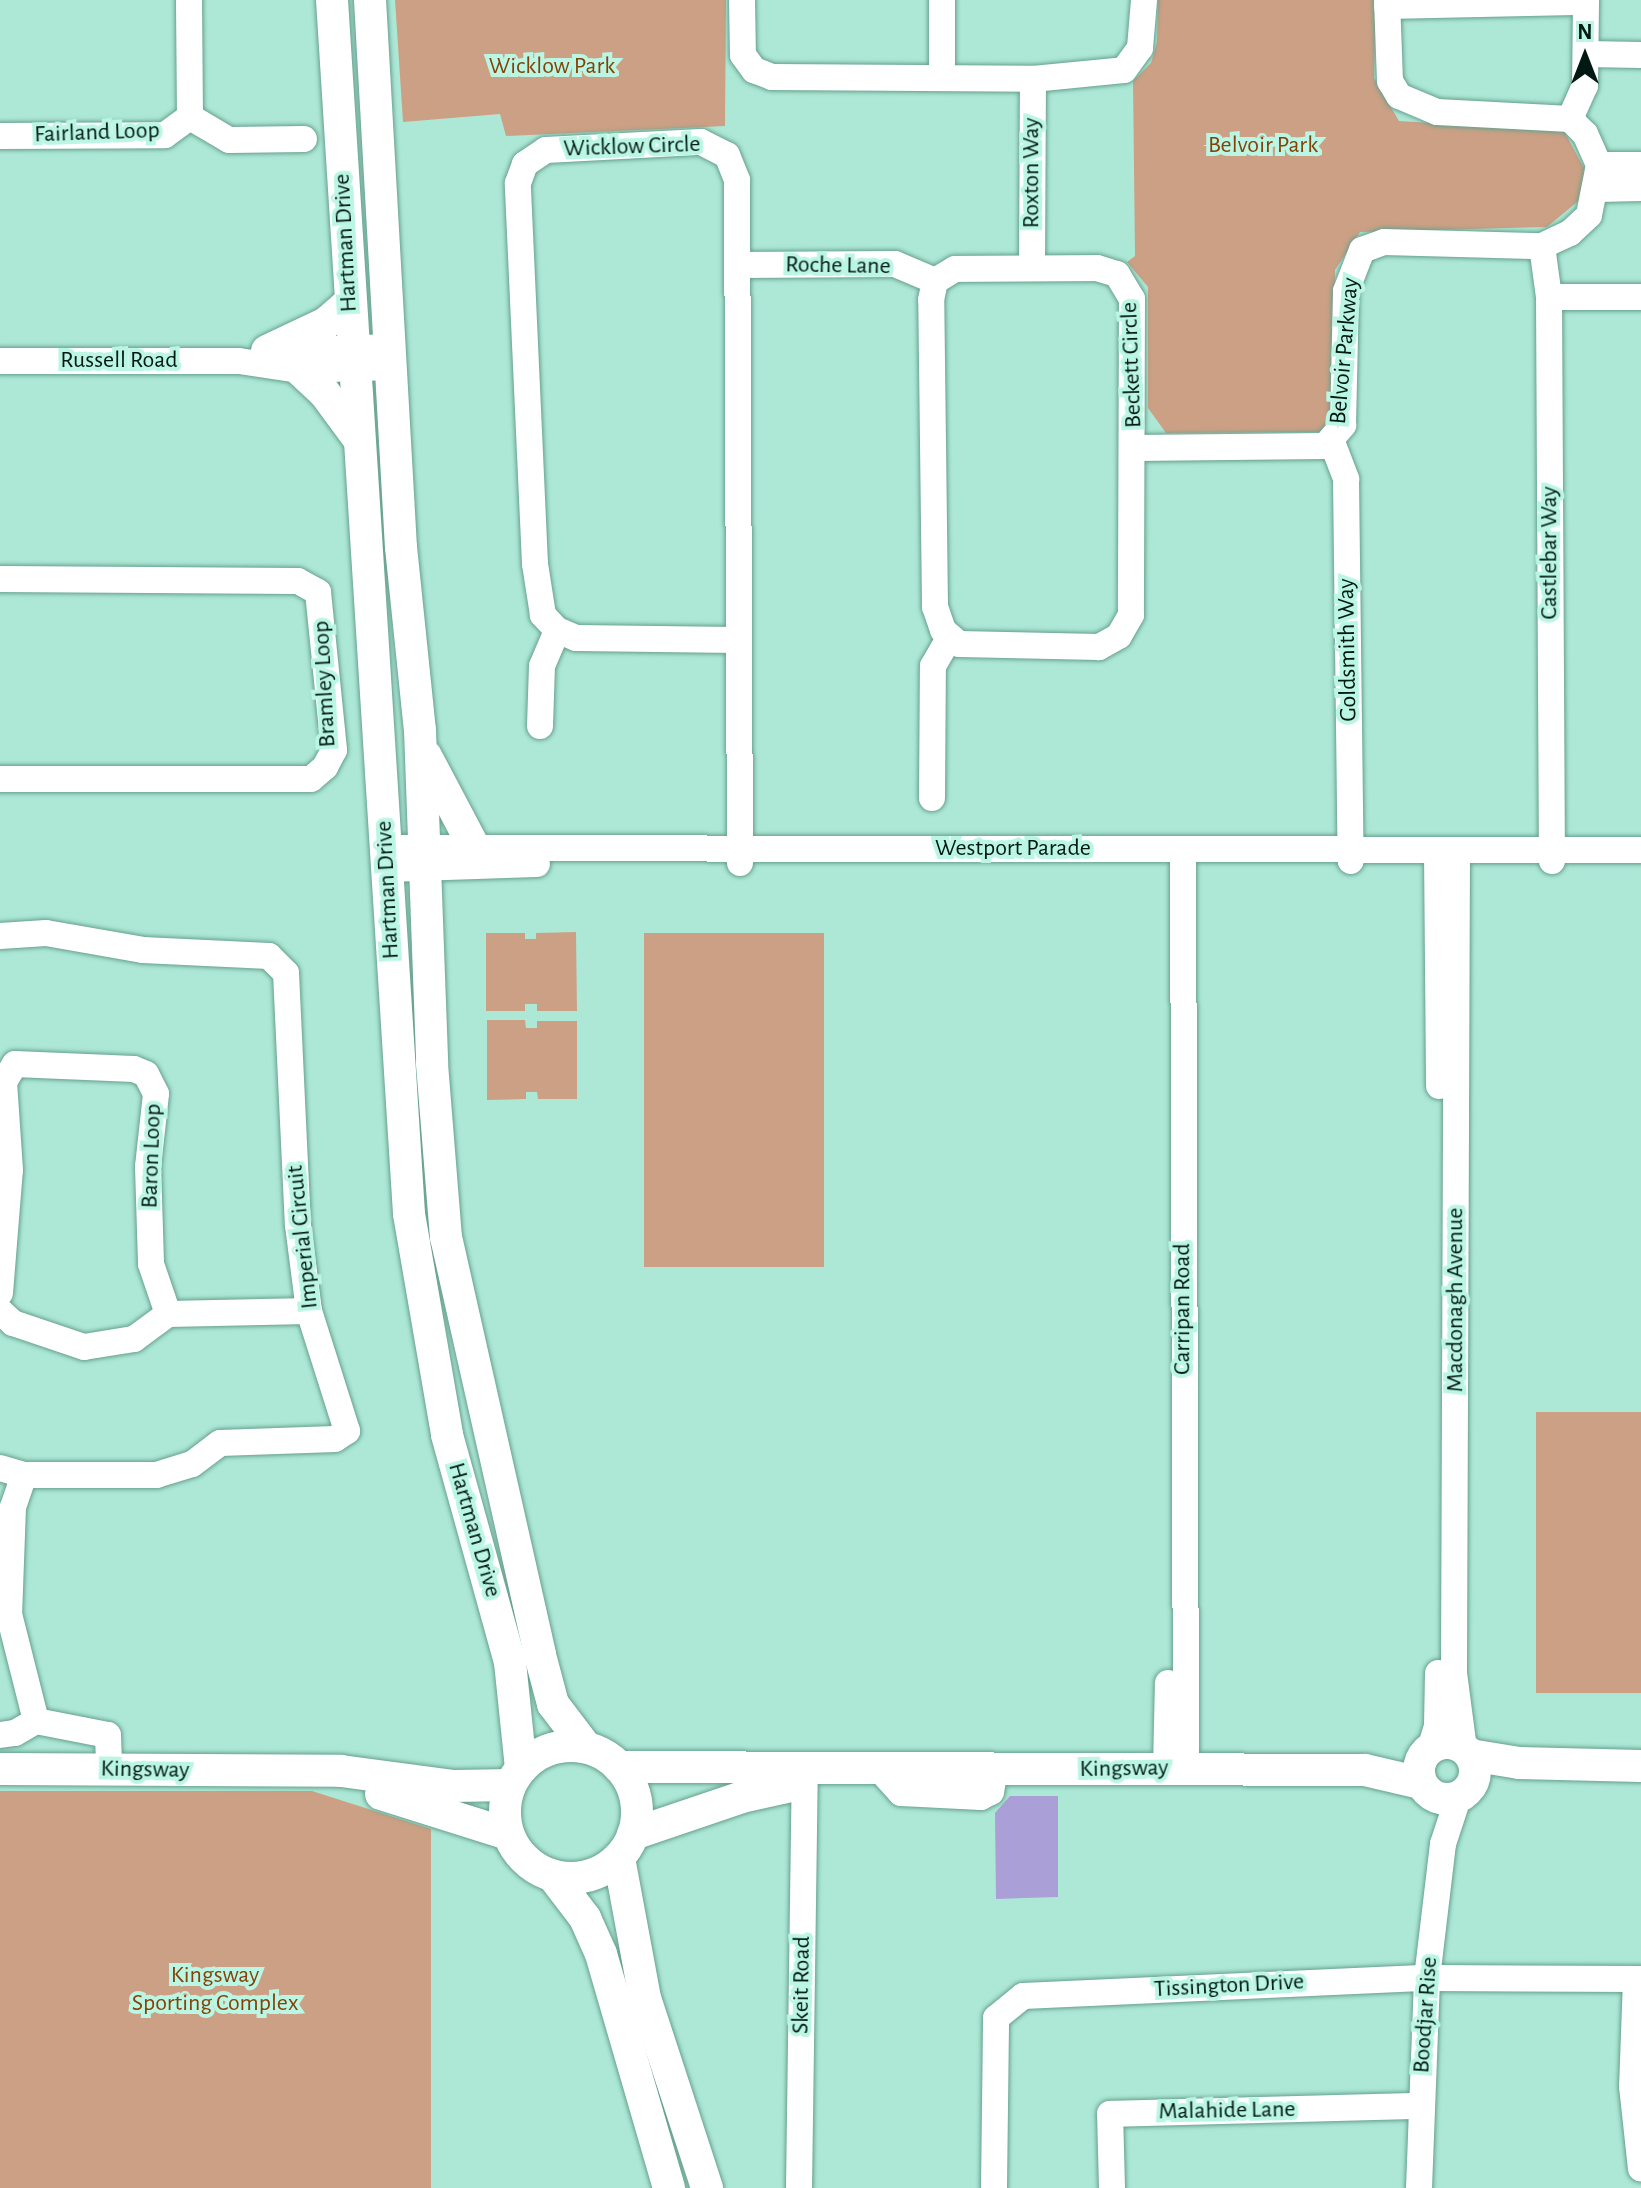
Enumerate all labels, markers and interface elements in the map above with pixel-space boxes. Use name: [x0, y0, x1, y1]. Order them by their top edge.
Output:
north arrow: [1545, 16, 1625, 96]
text: N: [1577, 21, 1593, 43]
park label: Wicklow Park: [489, 53, 615, 81]
street label: Fairland Loop: [34, 116, 160, 150]
street label: Roxton Way: [1018, 118, 1046, 228]
street label: Wicklow Circle: [563, 130, 701, 164]
park label: Belvoir Park: [1208, 132, 1318, 160]
street label: Hartman Drive: [328, 173, 364, 313]
street label: Roche Lane: [785, 251, 891, 281]
street label: Belvoir Parkway: [1324, 277, 1366, 425]
street label: Beckett Circle: [1115, 301, 1149, 429]
street label: Russell Road: [60, 347, 178, 375]
street label: Castlebar Way: [1536, 486, 1564, 620]
street label: Goldsmith Way: [1332, 578, 1364, 722]
street label: Bramley Loop: [307, 620, 343, 748]
street label: Hartman Drive: [370, 820, 406, 960]
street label: Westport Parade: [935, 835, 1091, 863]
street label: Baron Loop: [136, 1103, 168, 1209]
street label: Imperial Circuit: [281, 1164, 325, 1310]
street label: Macdonagh Avenue: [1442, 1208, 1470, 1392]
street label: Carripan Road: [1169, 1243, 1197, 1375]
street label: Hartman Drive: [441, 1459, 507, 1601]
street label: Kingsway: [1079, 1754, 1169, 1784]
street label: Kingsway: [100, 1755, 190, 1785]
street label: Skeit Road: [787, 1936, 817, 2034]
street label: Boodjar Rise: [1408, 1956, 1444, 2074]
park label: Kingsway Sporting Complex: [132, 1962, 298, 2018]
street label: Tissington Drive: [1153, 1968, 1305, 2004]
street label: Malahide Lane: [1158, 2095, 1296, 2127]

